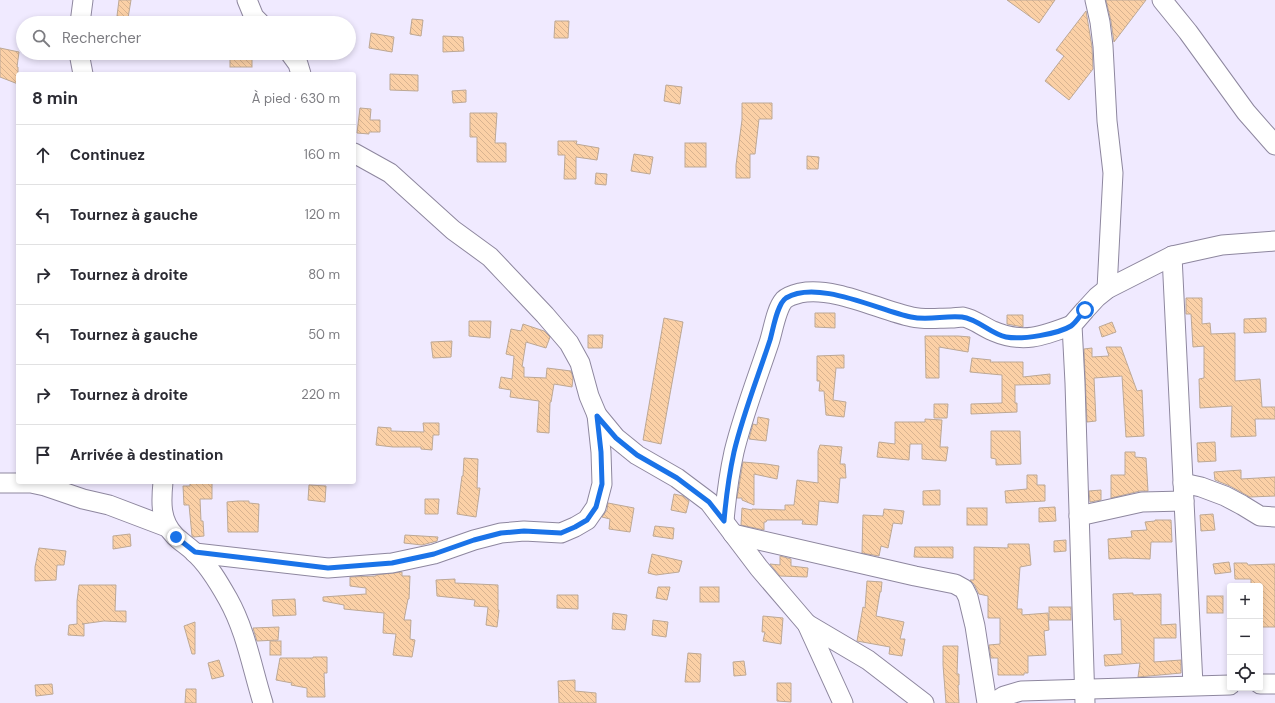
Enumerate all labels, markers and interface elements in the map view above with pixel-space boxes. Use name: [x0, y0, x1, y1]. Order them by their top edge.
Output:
search box: [16, 16, 356, 60]
icon: search: [30, 27, 52, 49]
text: Rechercher: [62, 28, 141, 48]
text: 8 min: [32, 87, 78, 109]
text: À pied · 630 m: [252, 90, 340, 107]
icon: ahead: [32, 144, 54, 166]
text: Continuez: [70, 145, 145, 165]
text: 160 m: [304, 146, 340, 163]
icon: left: [32, 204, 54, 226]
text: Tournez à gauche: [70, 205, 198, 225]
text: 120 m: [305, 206, 340, 223]
icon: right: [32, 264, 54, 286]
text: Tournez à droite: [70, 265, 188, 285]
text: 80 m: [308, 266, 340, 283]
route start: [1076, 301, 1094, 319]
icon: left: [32, 324, 54, 346]
text: Tournez à gauche: [70, 325, 198, 345]
text: 50 m: [308, 326, 340, 343]
icon: right: [32, 384, 54, 406]
text: Tournez à droite: [70, 385, 188, 405]
text: 220 m: [301, 386, 340, 403]
icon: arrive: [32, 444, 54, 466]
text: Arrivée à destination: [70, 445, 223, 465]
route end: [167, 528, 185, 546]
map controls: [1227, 583, 1263, 691]
button: +: [1227, 583, 1263, 619]
button: −: [1227, 619, 1263, 655]
button: locate: [1227, 655, 1263, 691]

